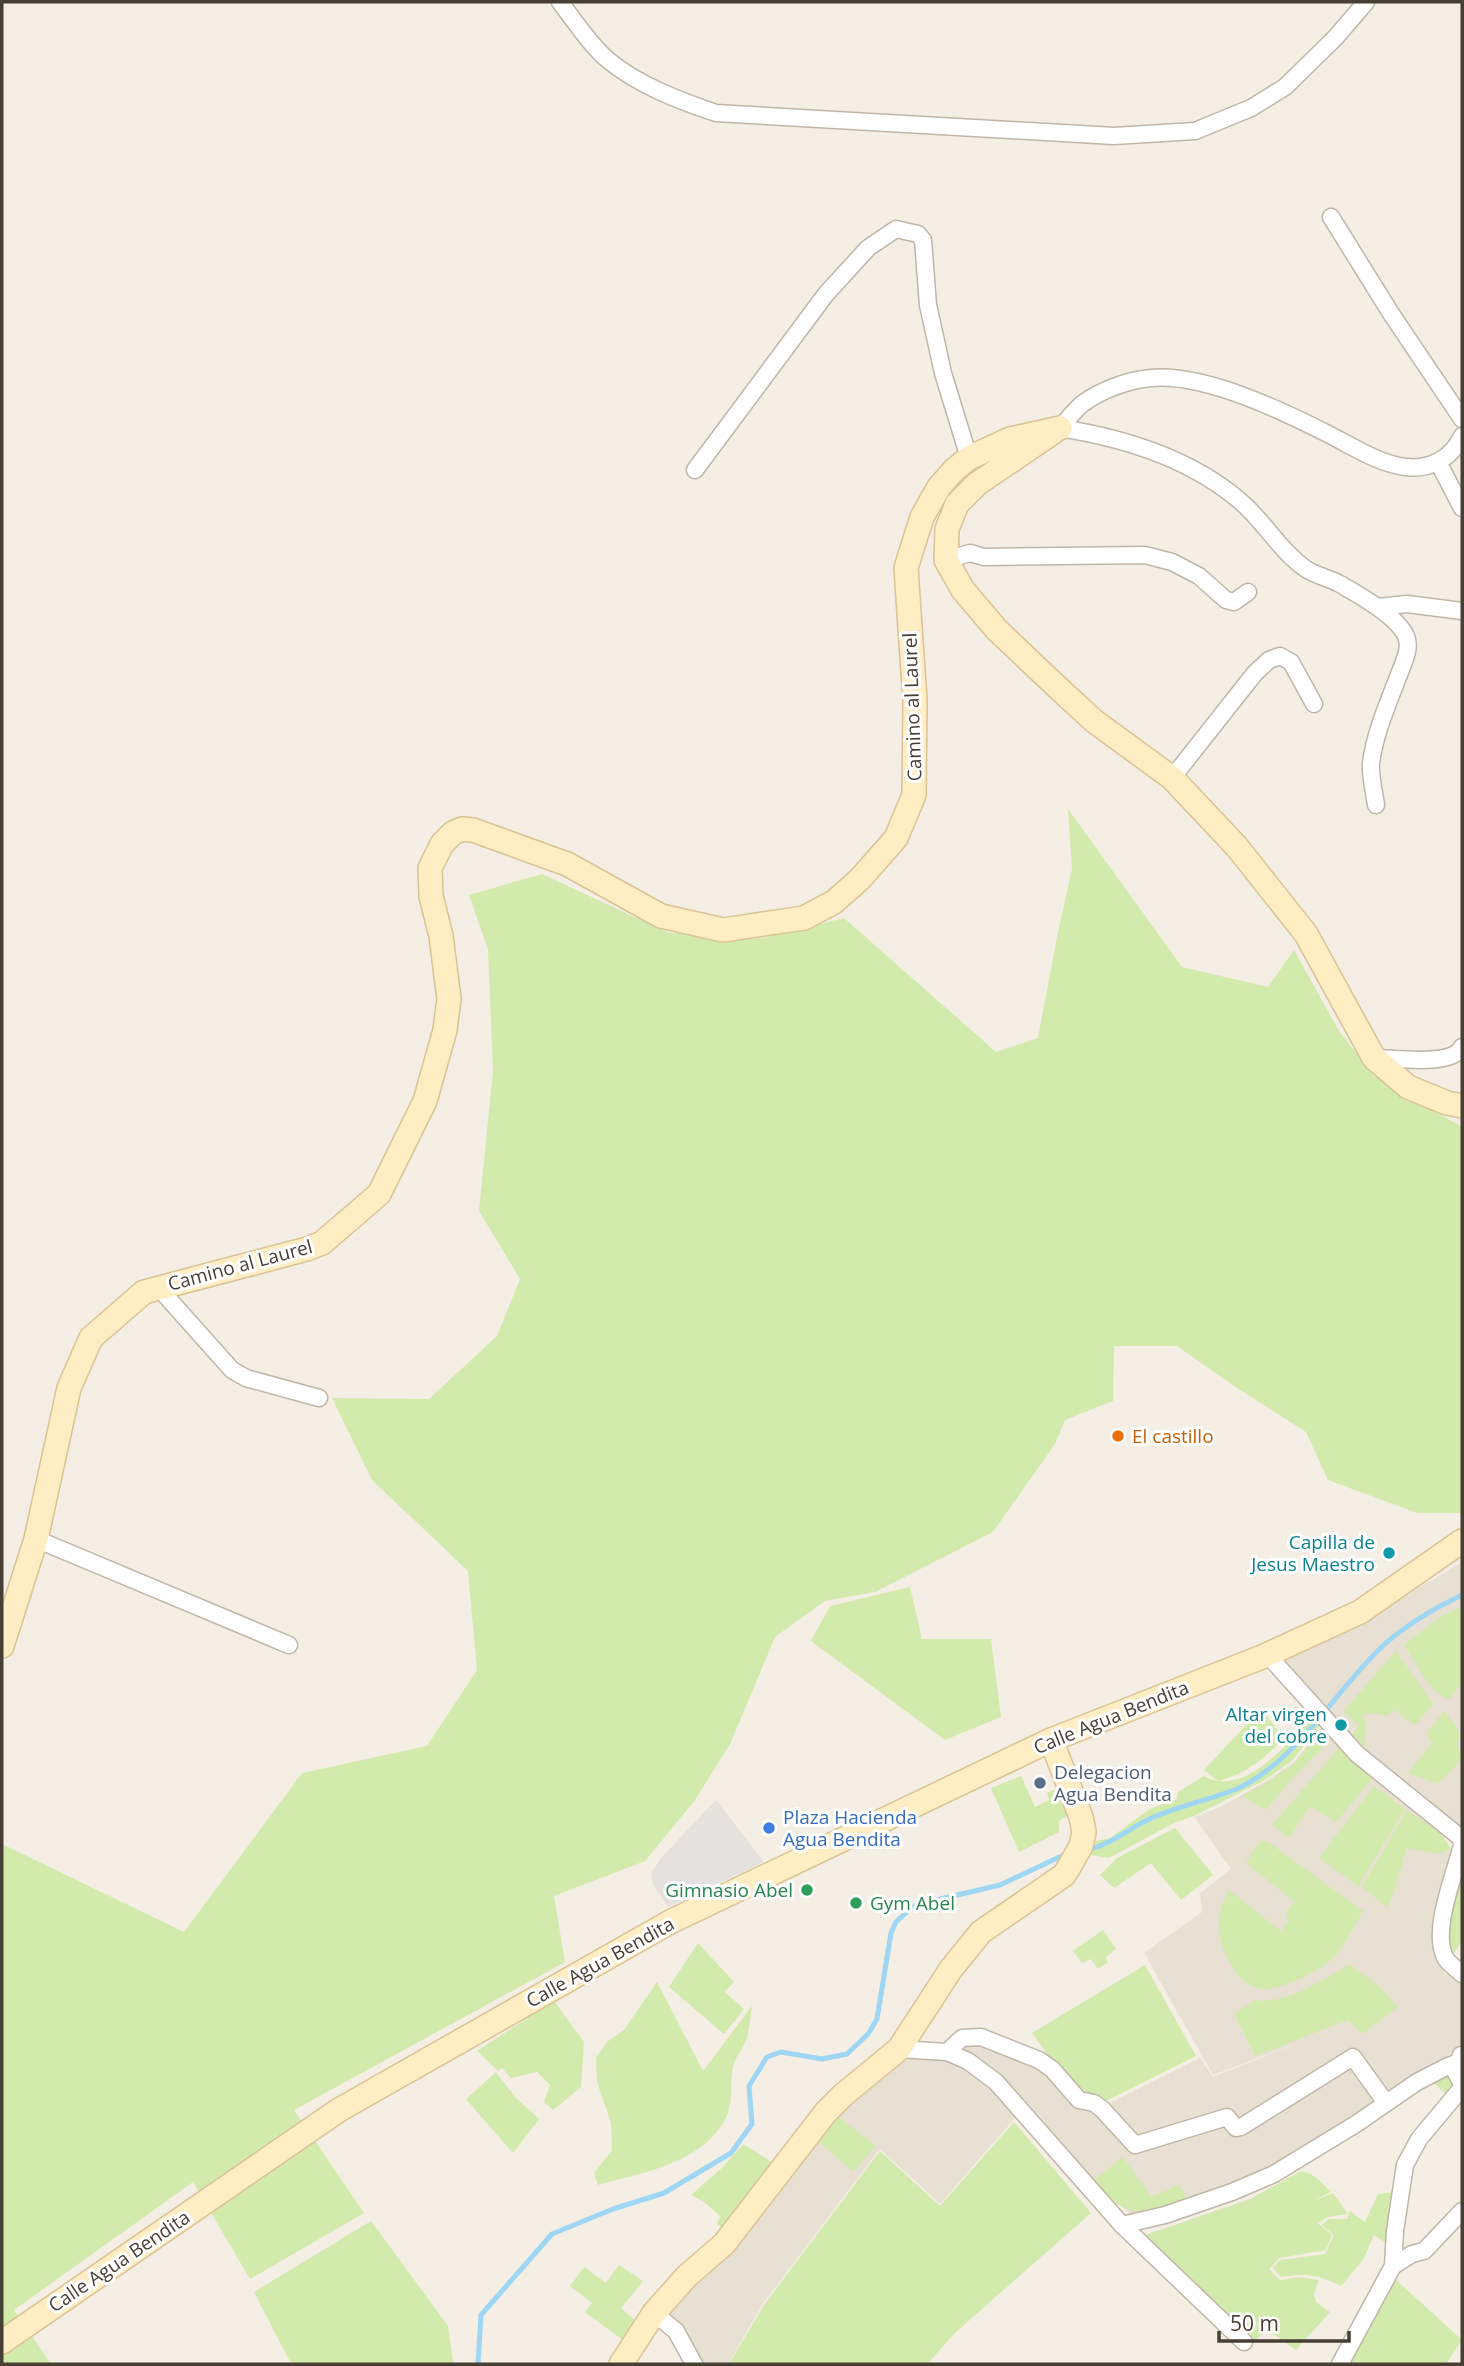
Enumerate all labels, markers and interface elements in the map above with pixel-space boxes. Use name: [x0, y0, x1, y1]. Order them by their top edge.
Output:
street label: Camino al Laurel: [896, 632, 928, 782]
street label: Camino al Laurel: [165, 1233, 315, 1297]
place label: El castillo: [1132, 1423, 1214, 1449]
marker: El castillo: [1110, 1428, 1126, 1444]
place label: Capilla de Jesus Maestro: [1249, 1529, 1375, 1577]
marker: Capilla de Jesus Maestro: [1381, 1545, 1397, 1561]
street label: Calle Agua Bendita: [1029, 1674, 1193, 1760]
place label: Altar virgen del cobre: [1225, 1701, 1327, 1749]
marker: Altar virgen del cobre: [1333, 1717, 1349, 1733]
place label: Delegacion Agua Bendita: [1054, 1759, 1172, 1807]
marker: Delegacion Agua Bendita: [1032, 1775, 1048, 1791]
place label: Plaza Hacienda Agua Bendita: [783, 1804, 917, 1852]
marker: Plaza Hacienda Agua Bendita: [761, 1820, 777, 1836]
place label: Gimnasio Abel: [665, 1877, 793, 1903]
marker: Gimnasio Abel: [799, 1882, 815, 1898]
place label: Gym Abel: [870, 1890, 955, 1916]
marker: Gym Abel: [848, 1895, 864, 1911]
street label: Calle Agua Bendita: [521, 1911, 679, 2013]
street label: Calle Agua Bendita: [43, 2204, 195, 2318]
scale bar: [1219, 2300, 1348, 2344]
text: 50 m: [1230, 2309, 1279, 2337]

